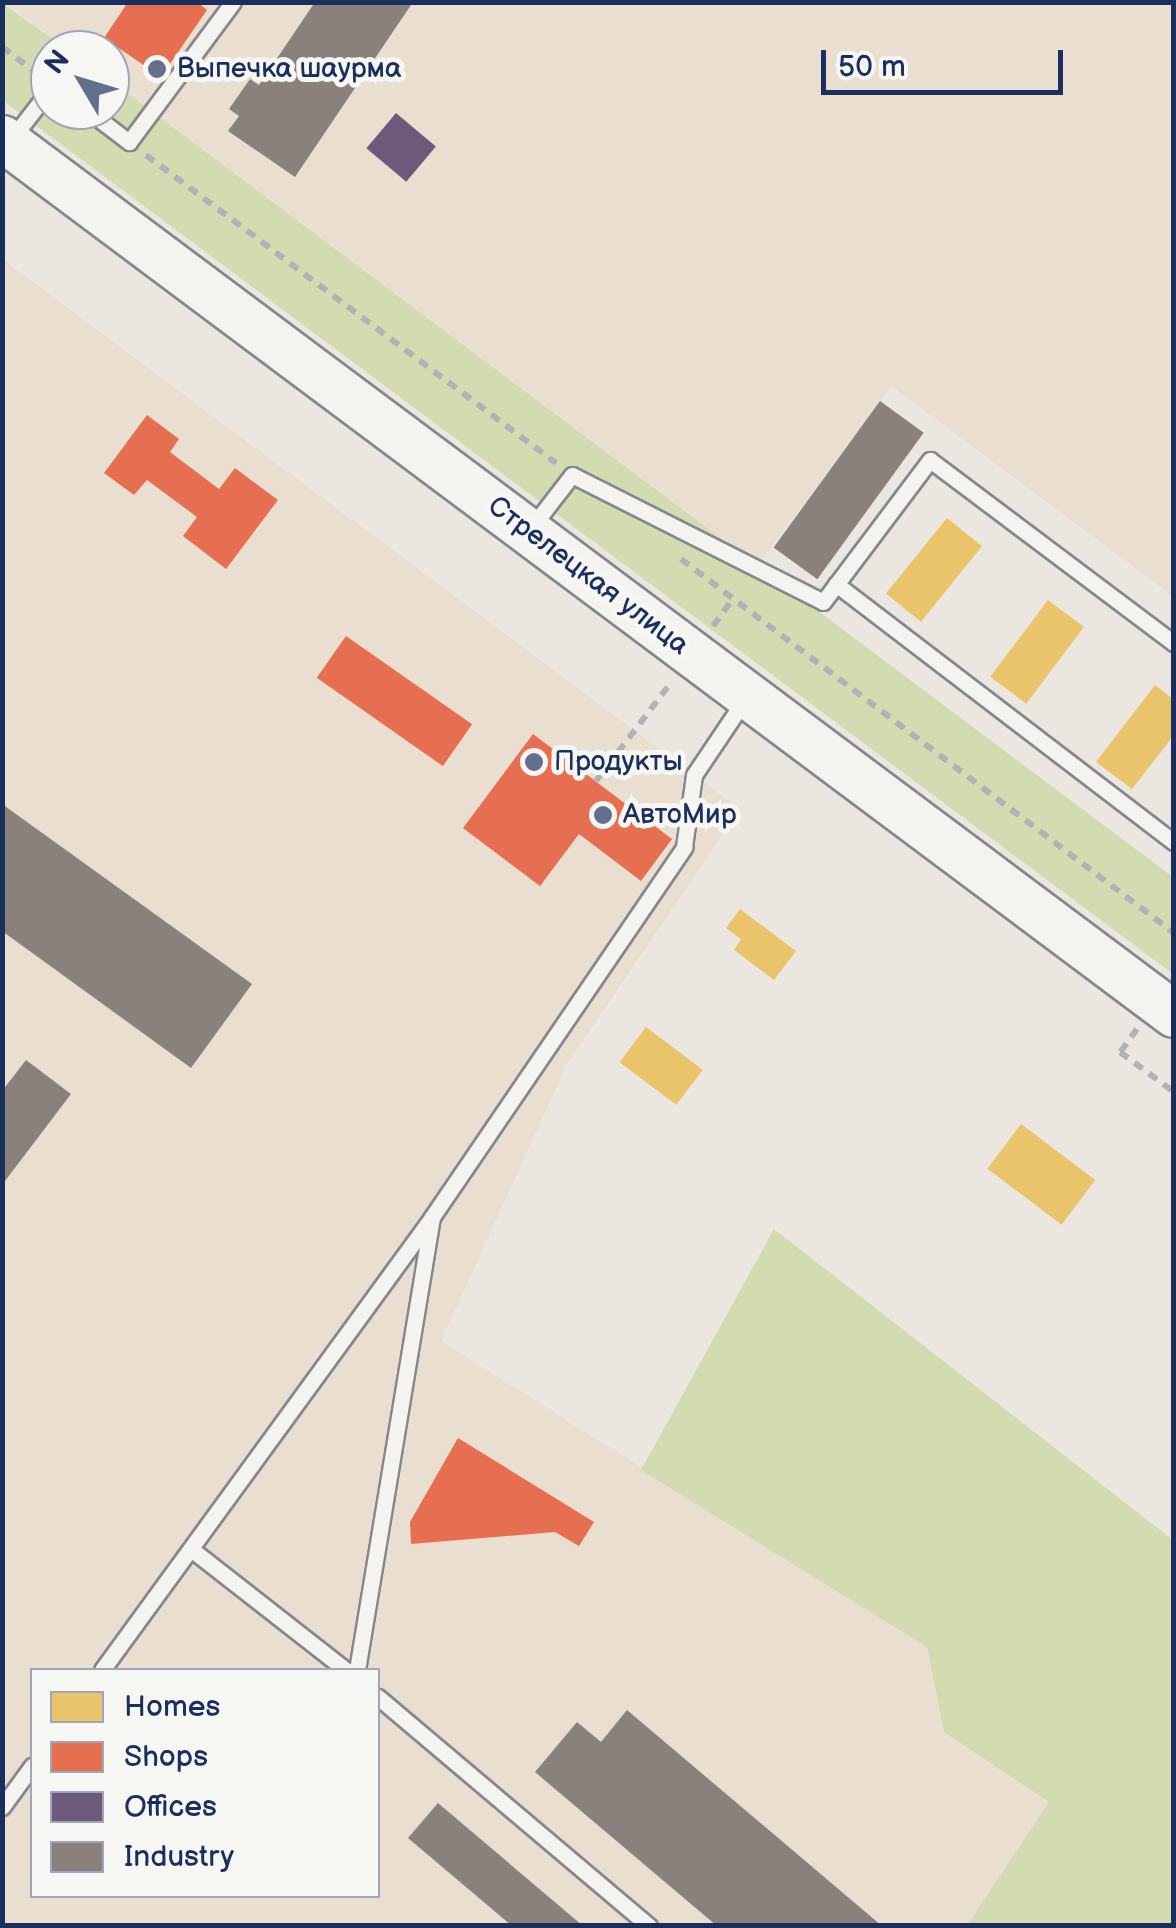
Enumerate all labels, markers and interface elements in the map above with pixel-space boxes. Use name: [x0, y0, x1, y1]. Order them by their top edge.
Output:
north arrow: [30, 30, 130, 130]
scale bar: [826, 30, 1068, 92]
text: N: [38, 44, 77, 81]
text: 50 m: [838, 49, 906, 85]
place label: Выпечка шаурма: [177, 52, 402, 86]
marker: Выпечка шаурма: [146, 58, 168, 80]
street label: Стрелецкая улица: [481, 489, 695, 663]
place label: Продукты: [554, 745, 683, 779]
marker: Продукты: [523, 751, 545, 773]
place label: АвтоМир: [623, 798, 737, 832]
marker: АвтоМир: [592, 804, 614, 826]
legend: [30, 1668, 380, 1898]
text: Homes: [124, 1689, 220, 1725]
text: Shops: [124, 1739, 208, 1775]
text: Offices: [124, 1789, 217, 1825]
text: Industry: [124, 1839, 234, 1875]

